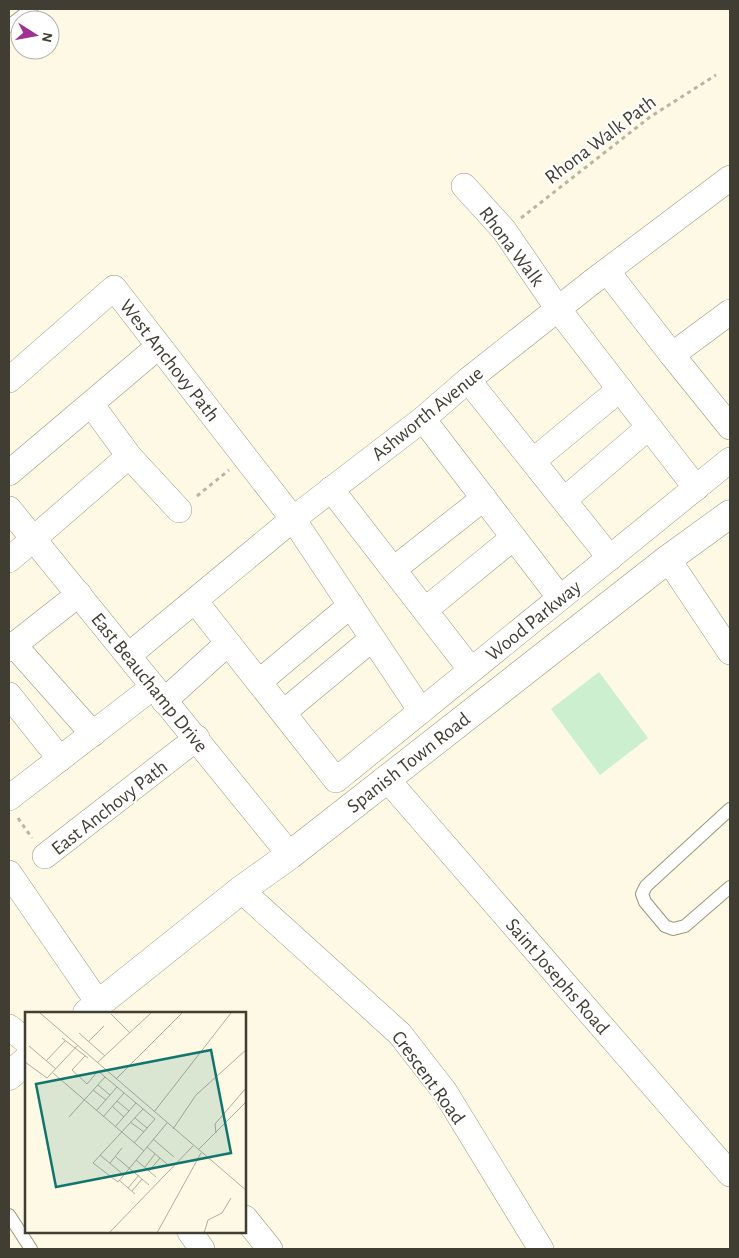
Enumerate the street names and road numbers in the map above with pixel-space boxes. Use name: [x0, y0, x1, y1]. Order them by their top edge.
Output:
street label: Rhona Walk Path: [541, 92, 660, 188]
street label: Rhona Walk: [475, 203, 547, 290]
street label: West Anchovy Path: [116, 296, 223, 425]
street label: Ashworth Avenue: [368, 363, 487, 465]
street label: Wood Parkway: [482, 576, 585, 665]
street label: East Beauchamp Drive: [87, 609, 211, 756]
street label: Spanish Town Road: [343, 709, 474, 817]
street label: East Anchovy Path: [48, 756, 171, 859]
street label: Saint Josephs Road: [502, 915, 613, 1038]
street label: Crescent Road: [388, 1027, 469, 1128]

